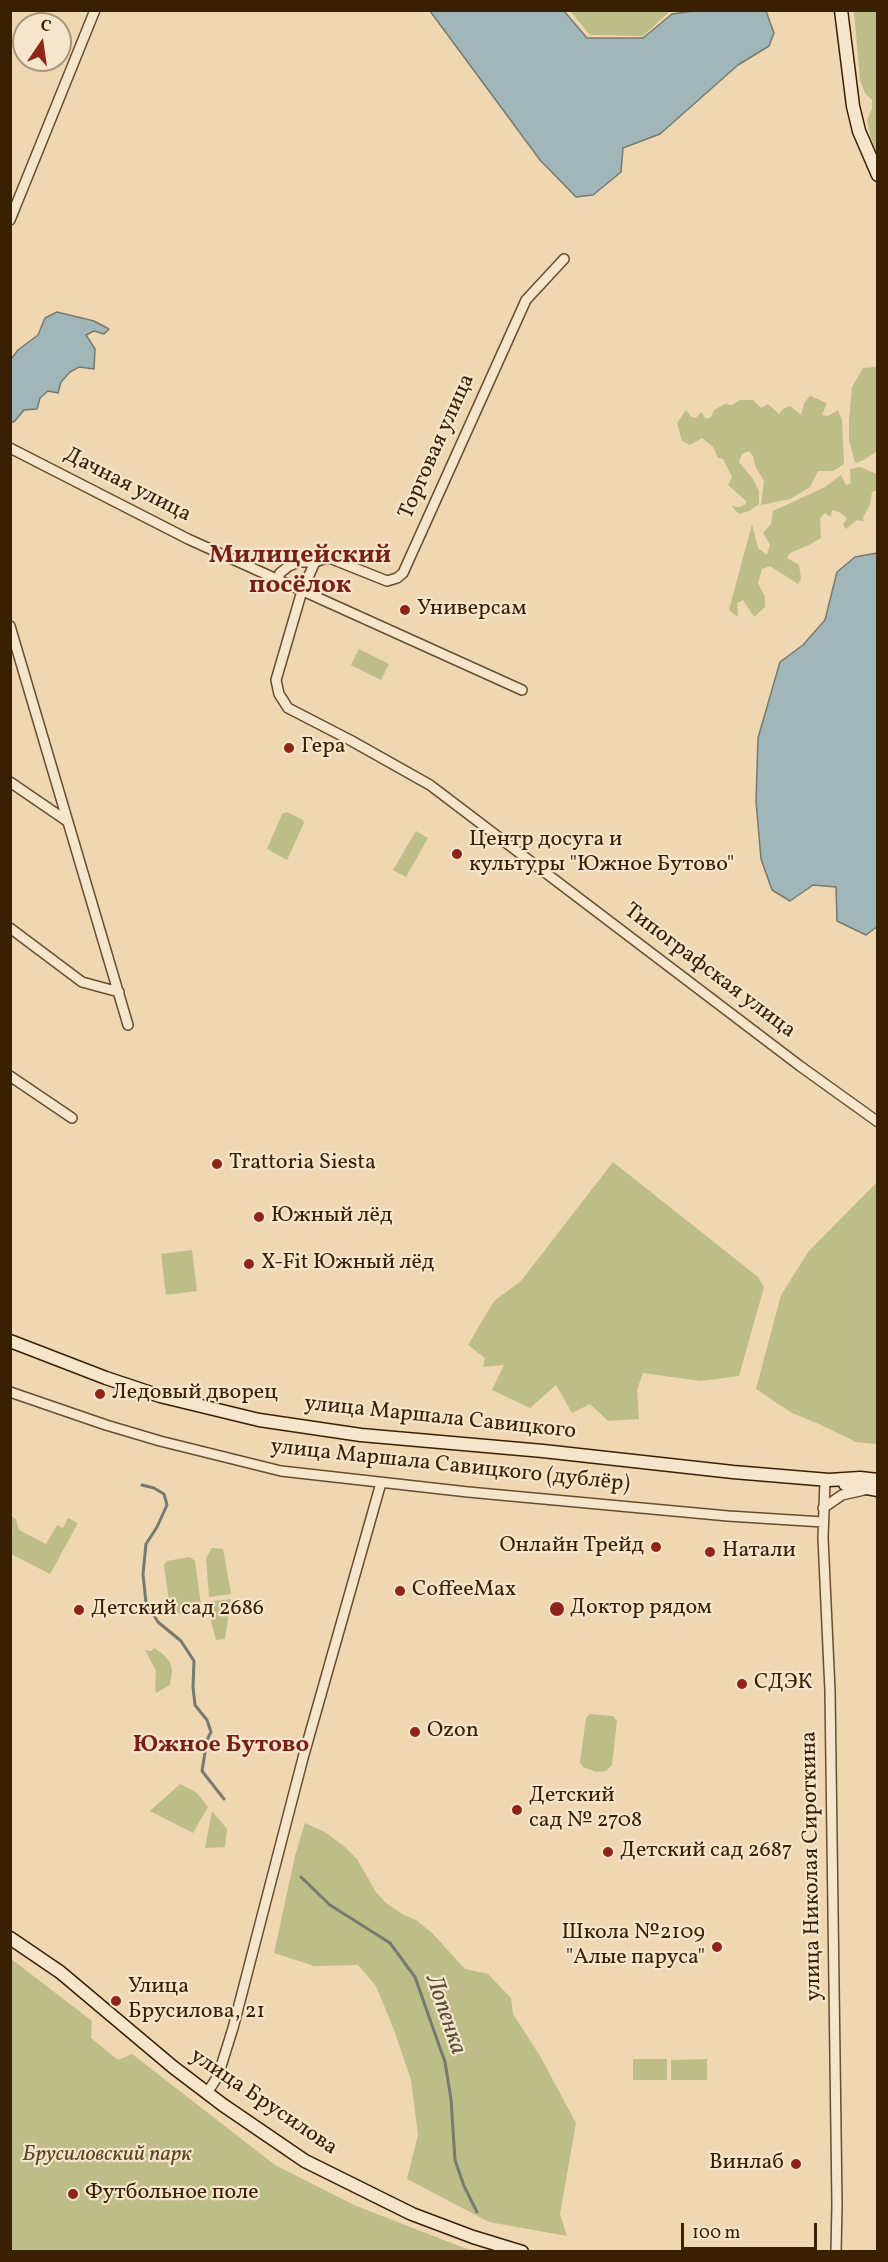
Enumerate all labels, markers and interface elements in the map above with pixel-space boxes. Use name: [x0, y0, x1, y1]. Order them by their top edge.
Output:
north arrow: [12, 12, 72, 72]
text: С: [38, 15, 53, 38]
street label: Торговая улица: [394, 370, 482, 524]
street label: Дачная улица: [59, 443, 195, 529]
district label: Милицейский посёлок: [209, 541, 391, 602]
place label: Универсам: [417, 597, 527, 623]
marker: Универсам: [398, 603, 412, 617]
place label: Гера: [301, 735, 346, 761]
marker: Гера: [282, 741, 296, 755]
place label: Центр досуга и культуры "Южное Бутово": [469, 828, 734, 879]
marker: Центр досуга и культуры "Южное Бутово": [450, 847, 464, 861]
street label: Типографская улица: [618, 899, 800, 1045]
place label: Trattoria Siesta: [229, 1151, 376, 1177]
marker: Trattoria Siesta: [210, 1157, 224, 1171]
place label: Южный лёд: [271, 1204, 392, 1230]
marker: Южный лёд: [252, 1210, 266, 1224]
place label: X-Fit Южный лёд: [261, 1251, 434, 1277]
marker: X-Fit Южный лёд: [242, 1257, 256, 1271]
place label: Ледовый дворец: [112, 1381, 278, 1407]
marker: Ледовый дворец: [93, 1387, 107, 1401]
street label: улица Маршала Савицкого: [303, 1392, 577, 1446]
street label: улица Маршала Савицкого (дублёр): [269, 1435, 631, 1499]
place label: Онлайн Трейд: [499, 1534, 644, 1560]
place label: Натали: [722, 1539, 796, 1565]
marker: Онлайн Трейд: [649, 1540, 663, 1554]
marker: Натали: [703, 1545, 717, 1559]
place label: CoffeeMax: [412, 1578, 516, 1604]
marker: CoffeeMax: [393, 1584, 407, 1598]
place label: Доктор рядом: [570, 1596, 712, 1622]
place label: Детский сад 2686: [91, 1597, 264, 1623]
marker: Доктор рядом: [548, 1600, 566, 1618]
marker: Детский сад 2686: [72, 1603, 86, 1617]
place label: СДЭК: [754, 1671, 812, 1697]
marker: СДЭК: [735, 1677, 749, 1691]
place label: Ozon: [427, 1719, 479, 1745]
marker: Ozon: [408, 1725, 422, 1739]
street label: улица Николая Сироткина: [797, 1731, 829, 2001]
district label: Южное Бутово: [133, 1733, 309, 1761]
place label: Детский сад № 2708: [529, 1784, 642, 1836]
marker: Детский сад № 2708: [510, 1803, 524, 1817]
place label: Детский сад 2687: [620, 1839, 792, 1865]
marker: Детский сад 2687: [601, 1845, 615, 1859]
place label: Школа №2109 "Алые паруса": [561, 1921, 705, 1972]
marker: Школа №2109 "Алые паруса": [710, 1940, 724, 1954]
water label: Лопенка: [417, 1971, 471, 2059]
place label: Улица Брусилова, 21: [128, 1975, 265, 2026]
marker: Улица Брусилова, 21: [109, 1994, 123, 2008]
street label: улица Брусилова: [184, 2044, 342, 2162]
park label: Брусиловский парк: [23, 2143, 191, 2169]
place label: Винлаб: [709, 2151, 784, 2177]
marker: Винлаб: [789, 2157, 803, 2171]
place label: Футбольное поле: [85, 2181, 259, 2207]
marker: Футбольное поле: [66, 2187, 80, 2201]
scale bar: [684, 2211, 820, 2249]
text: 100 m: [692, 2221, 741, 2246]

